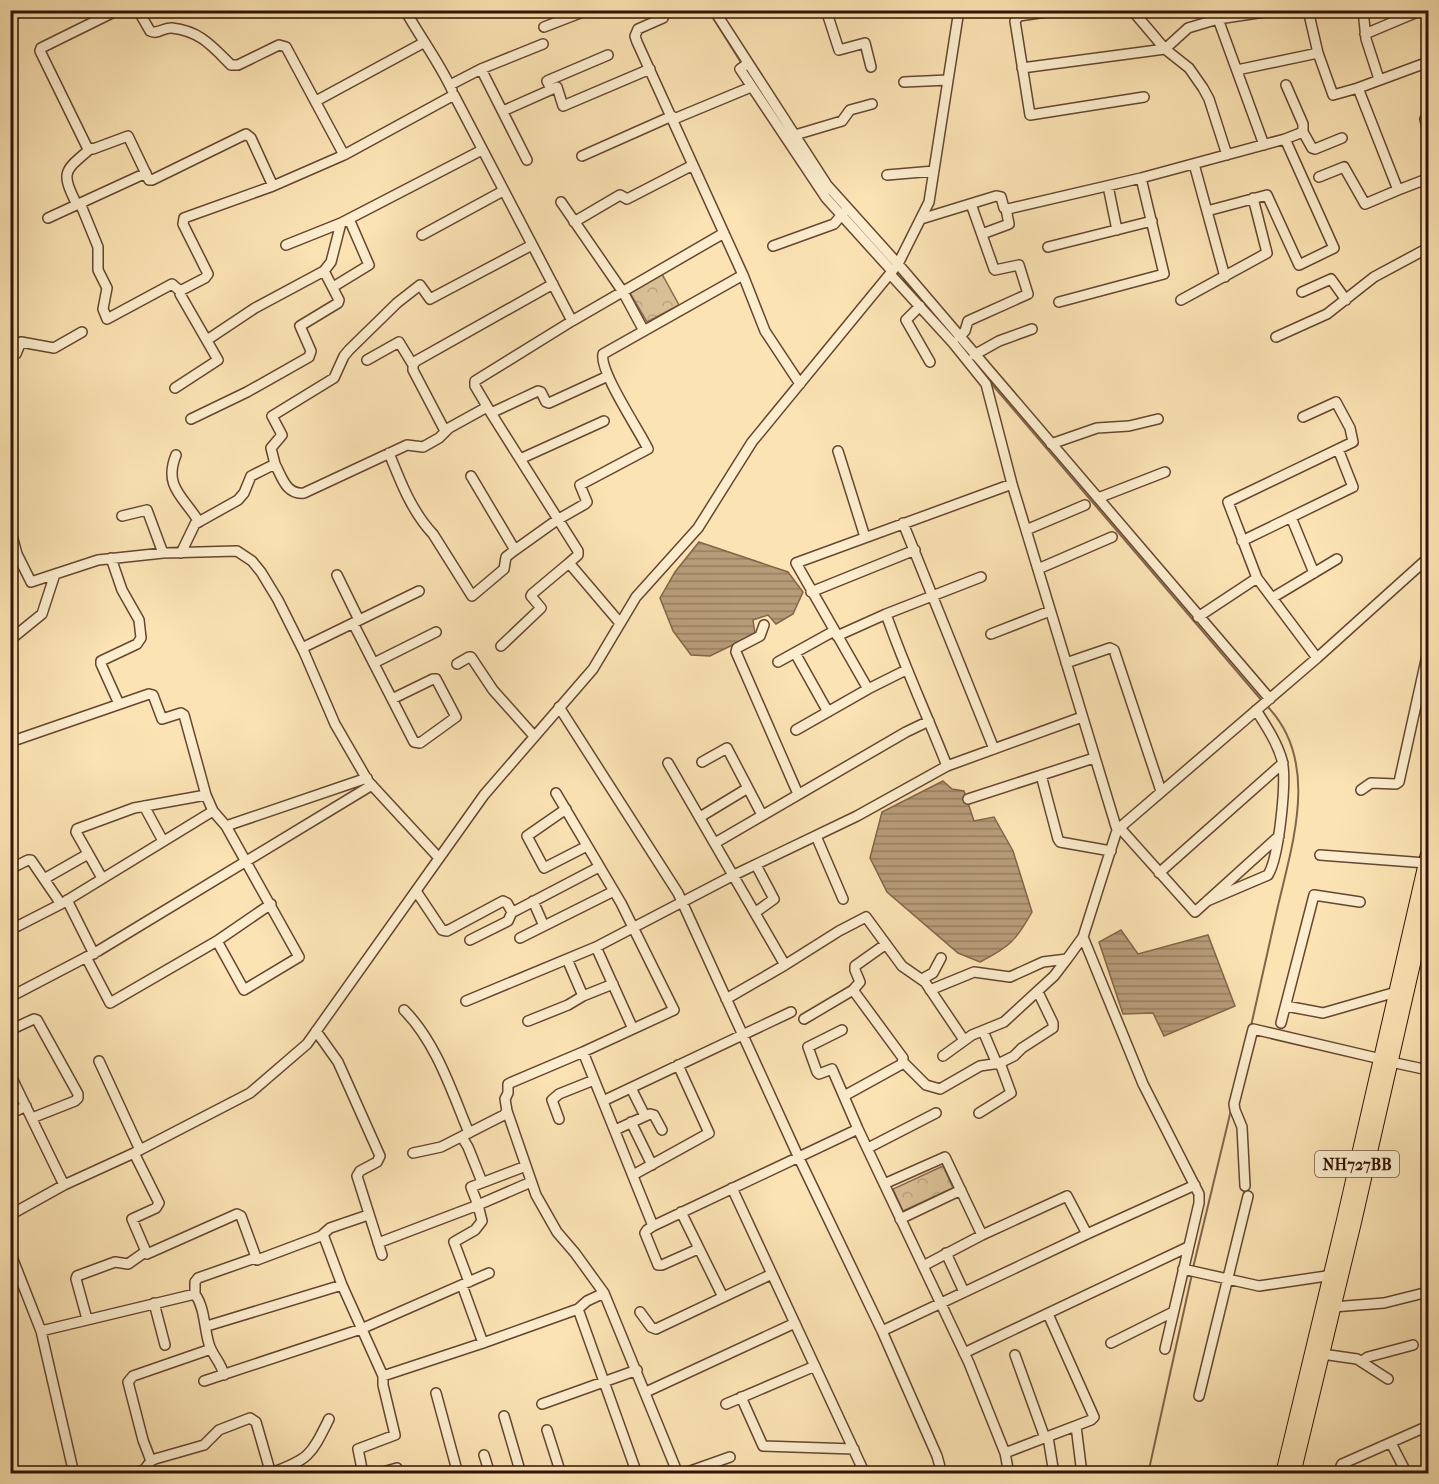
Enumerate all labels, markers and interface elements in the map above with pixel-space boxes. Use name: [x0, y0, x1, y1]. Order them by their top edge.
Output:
road number: NH727BB: [1315, 1151, 1399, 1177]

